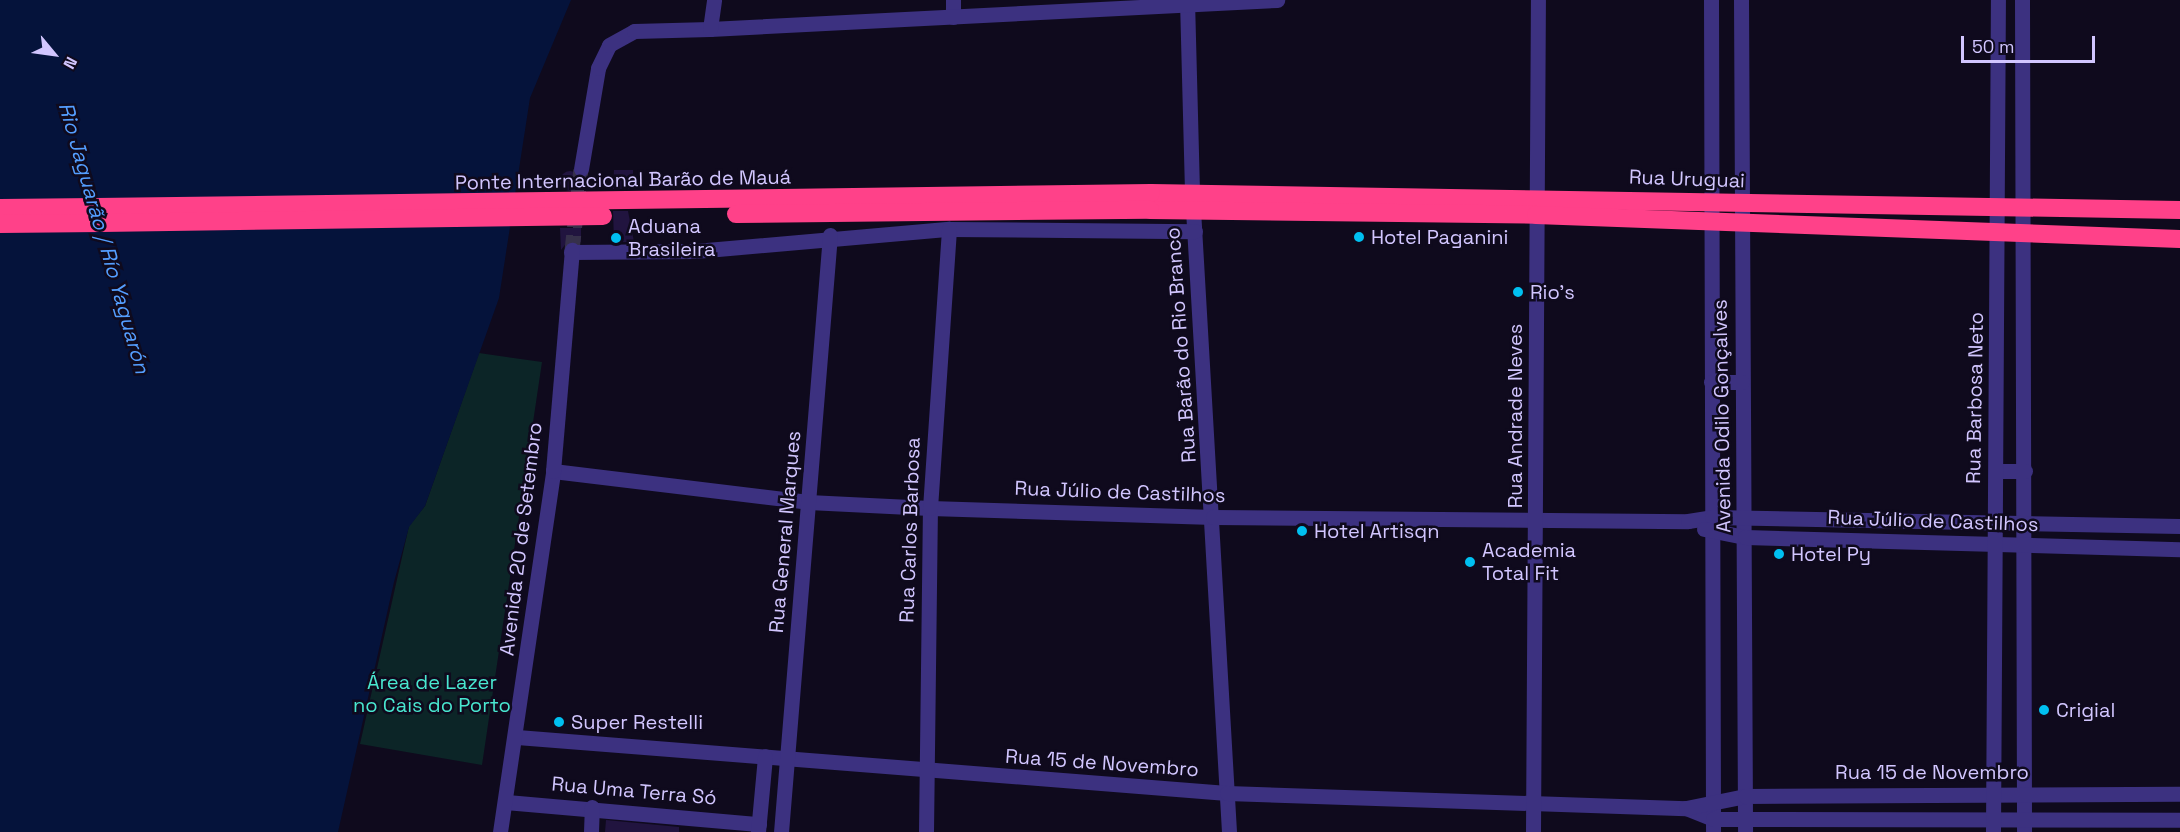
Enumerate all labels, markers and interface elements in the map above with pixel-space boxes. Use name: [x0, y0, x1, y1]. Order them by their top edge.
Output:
north arrow: [24, 24, 84, 84]
scale bar: [1964, 24, 2098, 62]
text: 50 m: [1972, 35, 2014, 58]
text: N: [58, 53, 82, 73]
water label: Rio Jaguarão / Río Yaguarón: [53, 99, 155, 377]
street label: Ponte Internacional Barão de Mauá: [455, 165, 791, 195]
street label: Rua Uruguai: [1629, 165, 1745, 193]
place label: Aduana Brasileira: [628, 214, 716, 261]
place label: Hotel Paganini: [1371, 225, 1508, 249]
street label: Rua Barão do Rio Branco: [1161, 226, 1201, 464]
marker: Hotel Paganini: [1352, 230, 1366, 244]
marker: Aduana Brasileira: [609, 231, 623, 245]
place label: Rio's: [1530, 280, 1575, 304]
marker: Rio's: [1511, 285, 1525, 299]
street label: Avenida Odilo Gonçalves: [1708, 299, 1736, 533]
street label: Rua Barbosa Neto: [1962, 312, 1988, 484]
street label: Rua Andrade Neves: [1503, 324, 1527, 508]
street label: Avenida 20 de Setembro: [495, 421, 547, 657]
street label: Rua General Marques: [764, 430, 806, 634]
street label: Rua Carlos Barbosa: [895, 437, 925, 623]
street label: Rua Júlio de Castilhos: [1014, 476, 1226, 508]
street label: Rua Júlio de Castilhos: [1827, 505, 2039, 537]
place label: Hotel Artisqn: [1314, 519, 1440, 543]
marker: Hotel Artisqn: [1295, 524, 1309, 538]
place label: Academia Total Fit: [1482, 538, 1576, 585]
place label: Hotel Py: [1791, 542, 1871, 566]
marker: Hotel Py: [1772, 547, 1786, 561]
marker: Academia Total Fit: [1463, 555, 1477, 569]
park label: Área de Lazer no Cais do Porto: [353, 670, 511, 717]
place label: Crigial: [2056, 698, 2115, 722]
marker: Crigial: [2037, 703, 2051, 717]
place label: Super Restelli: [571, 710, 703, 734]
marker: Super Restelli: [552, 715, 566, 729]
street label: Rua 15 de Novembro: [1004, 744, 1200, 782]
street label: Rua 15 de Novembro: [1835, 760, 2029, 784]
street label: Rua Uma Terra Só: [550, 772, 718, 810]

